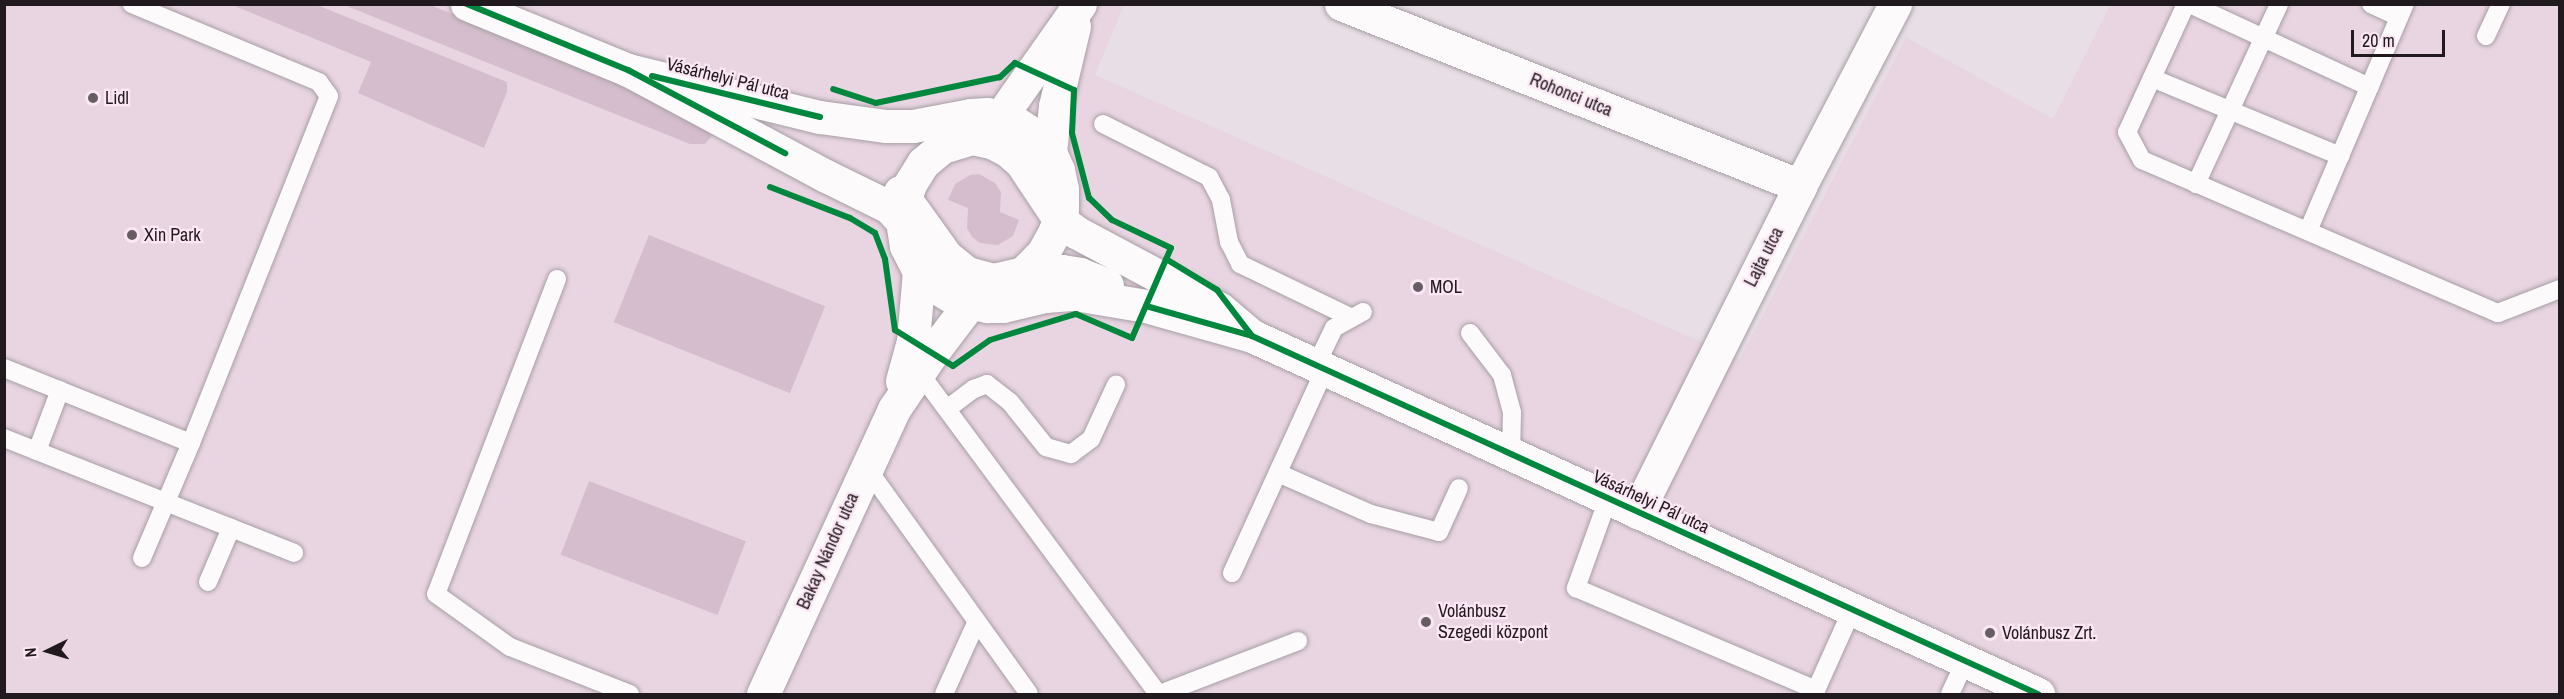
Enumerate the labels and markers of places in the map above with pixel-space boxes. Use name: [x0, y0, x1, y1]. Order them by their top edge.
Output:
place label: Lidl: [105, 87, 129, 109]
marker: Lidl: [86, 91, 100, 105]
place label: Xin Park: [144, 224, 201, 246]
marker: Xin Park: [125, 228, 139, 242]
place label: MOL: [1430, 276, 1462, 298]
marker: MOL: [1411, 280, 1425, 294]
place label: Volánbusz Szegedi központ: [1438, 601, 1548, 644]
marker: Volánbusz Szegedi központ: [1419, 615, 1433, 629]
place label: Volánbusz Zrt.: [2002, 622, 2096, 644]
marker: Volánbusz Zrt.: [1983, 626, 1997, 640]

